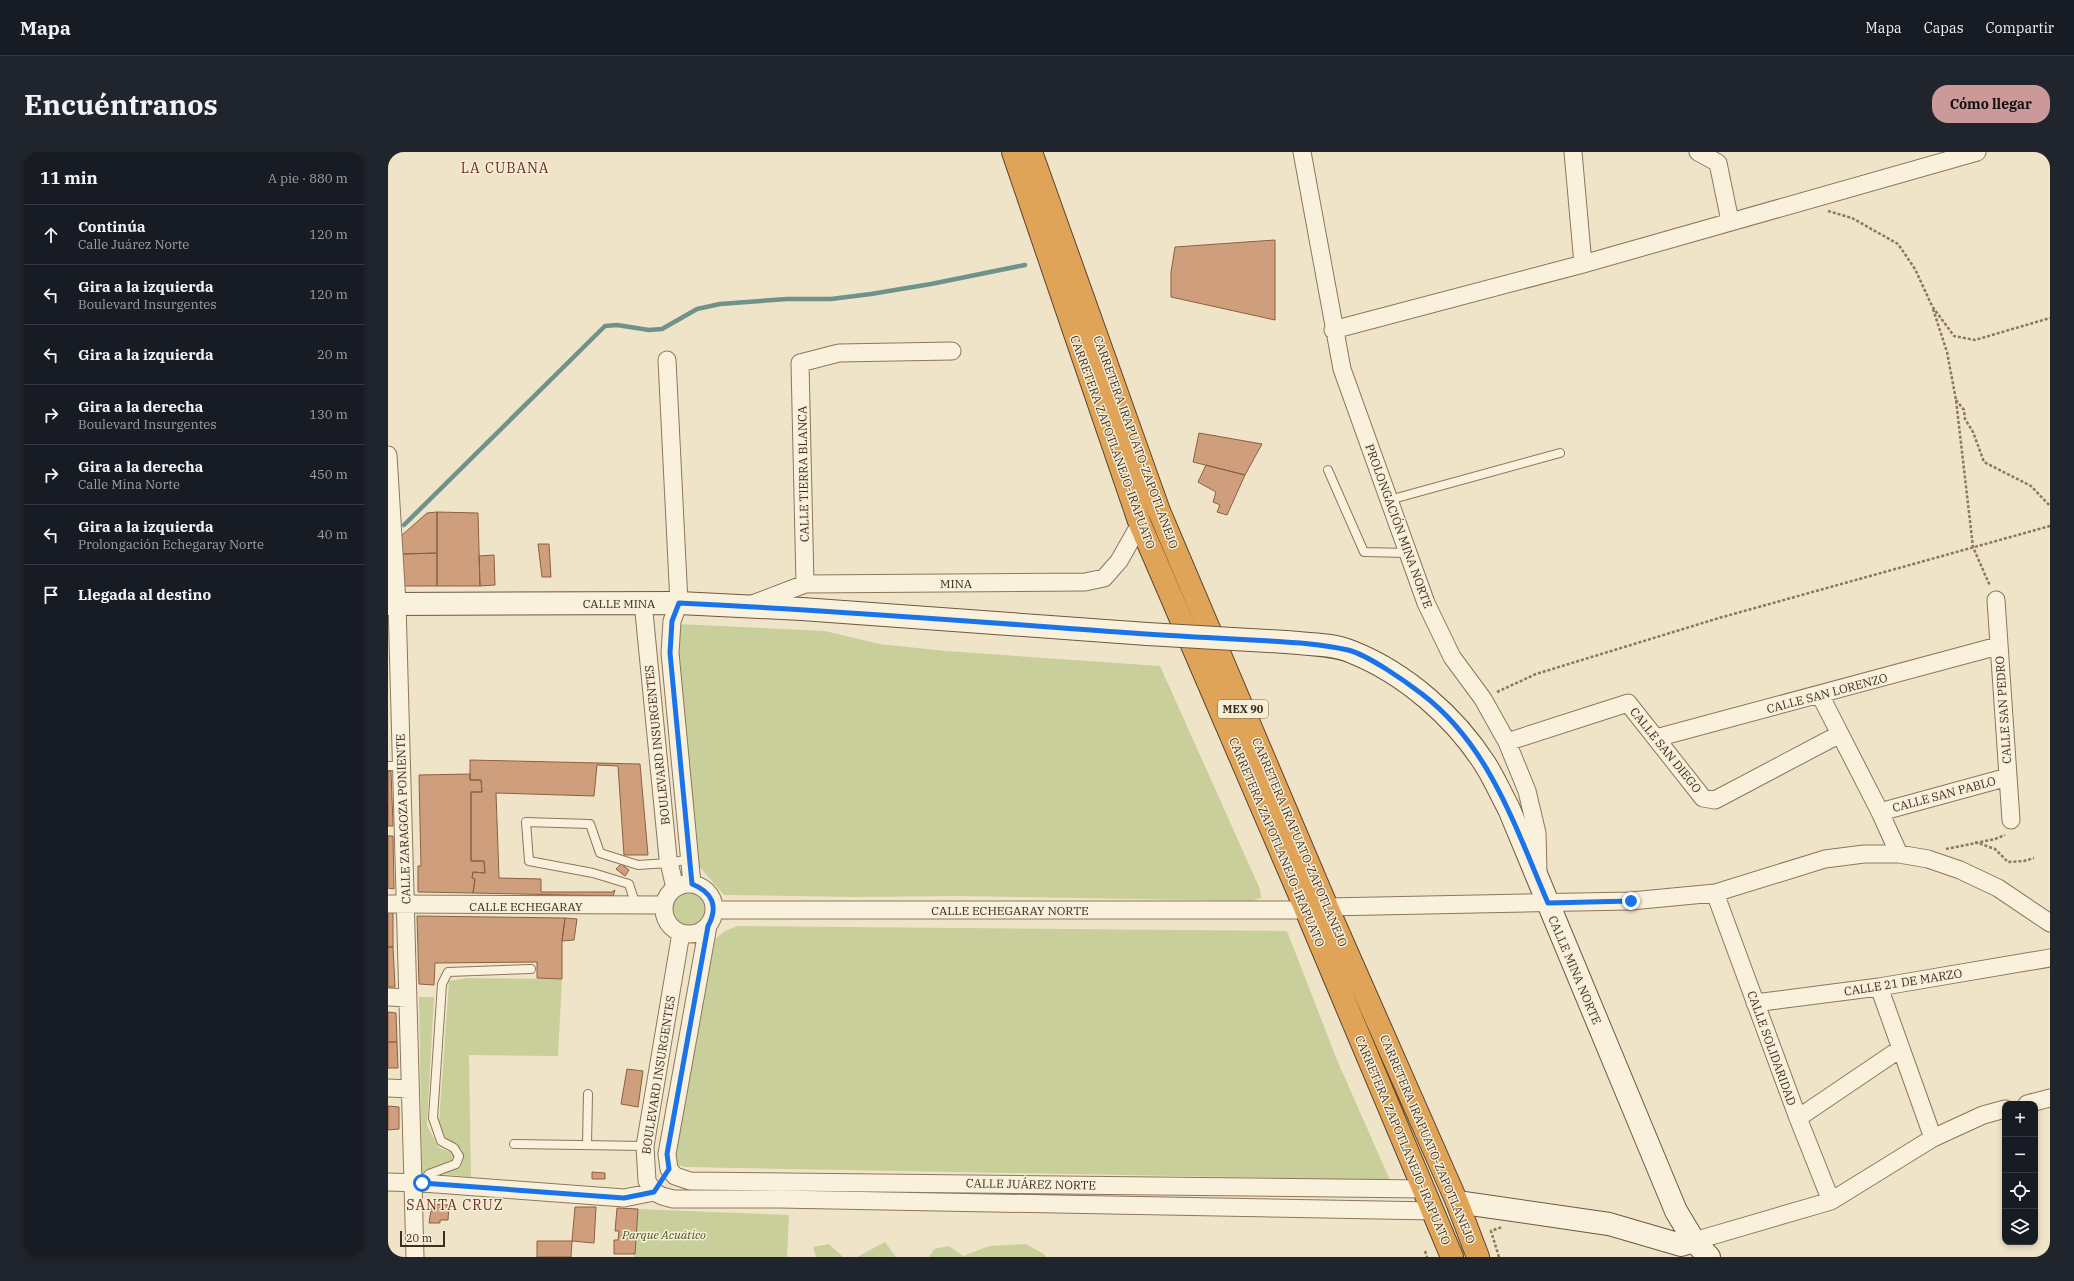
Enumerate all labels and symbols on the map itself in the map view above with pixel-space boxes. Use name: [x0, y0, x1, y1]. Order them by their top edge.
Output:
district label: LA CUBANA: [461, 159, 549, 177]
street label: CARRETERA ZAPOTLANEJO-IRAPUATO: [1067, 333, 1159, 551]
street label: CARRETERA IRAPUATO-ZAPOTLANEJO: [1090, 333, 1182, 551]
street label: CALLE TIERRA BLANCA: [794, 405, 812, 542]
street label: PROLONGACIÓN MINA NORTE: [1362, 442, 1436, 610]
street label: MINA: [940, 576, 973, 591]
street label: CALLE MINA: [583, 596, 656, 611]
street label: CALLE SAN PEDRO: [1992, 656, 2014, 764]
street label: BOULEVARD INSURGENTES: [641, 664, 673, 826]
street label: CALLE SAN LORENZO: [1765, 670, 1889, 716]
road number: MEX 90: [1218, 700, 1268, 718]
street label: CALLE SAN DIEGO: [1627, 704, 1705, 796]
street label: CALLE ZARAGOZA PONIENTE: [393, 733, 413, 905]
street label: CARRETERA ZAPOTLANEJO-IRAPUATO: [1226, 735, 1328, 949]
street label: CARRETERA IRAPUATO-ZAPOTLANEJO: [1249, 735, 1351, 949]
street label: CALLE SAN PABLO: [1891, 773, 1997, 815]
route end: [1622, 892, 1640, 910]
street label: CALLE ECHEGARAY: [469, 899, 583, 914]
street label: CALLE ECHEGARAY NORTE: [931, 903, 1089, 918]
street label: CALLE MINA NORTE: [1545, 913, 1605, 1027]
street label: CALLE 21 DE MARZO: [1843, 965, 1963, 999]
street label: CALLE SOLIDARIDAD: [1744, 989, 1800, 1107]
street label: BOULEVARD INSURGENTES: [638, 994, 678, 1156]
street label: CARRETERA IRAPUATO-ZAPOTLANEJO: [1377, 1032, 1479, 1246]
street label: CARRETERA ZAPOTLANEJO-IRAPUATO: [1352, 1033, 1454, 1247]
route start: [413, 1174, 431, 1192]
street label: CALLE JUÁREZ NORTE: [966, 1175, 1096, 1193]
district label: SANTA CRUZ: [406, 1196, 504, 1214]
park label: Parque Acuático: [621, 1227, 706, 1242]
scale bar: [400, 1229, 445, 1248]

